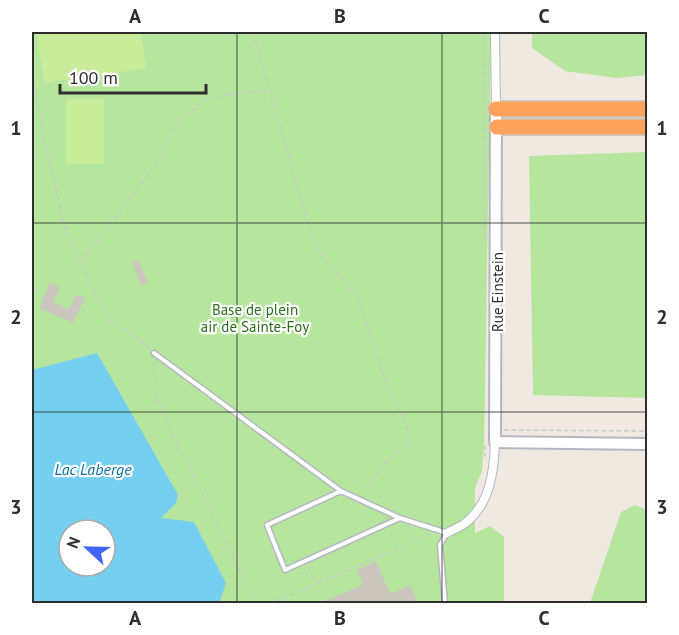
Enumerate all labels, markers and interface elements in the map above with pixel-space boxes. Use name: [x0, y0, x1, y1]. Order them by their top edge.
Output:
text: A: [129, 3, 142, 29]
text: B: [334, 3, 346, 29]
text: C: [538, 3, 550, 29]
scale bar: [60, 57, 206, 95]
text: 100 m: [69, 66, 118, 89]
text: 1: [10, 115, 22, 141]
text: 1: [656, 115, 668, 141]
street label: Rue Einstein: [488, 252, 507, 332]
park label: Base de plein air de Sainte-Foy: [201, 300, 309, 336]
text: 2: [10, 304, 22, 330]
text: 2: [656, 304, 668, 330]
water label: Lac Laberge: [54, 459, 132, 479]
text: 3: [10, 494, 22, 520]
text: 3: [656, 494, 668, 520]
north arrow: [57, 518, 117, 578]
text: N: [62, 534, 84, 551]
text: A: [129, 605, 142, 631]
text: B: [334, 605, 346, 631]
text: C: [538, 605, 550, 631]

